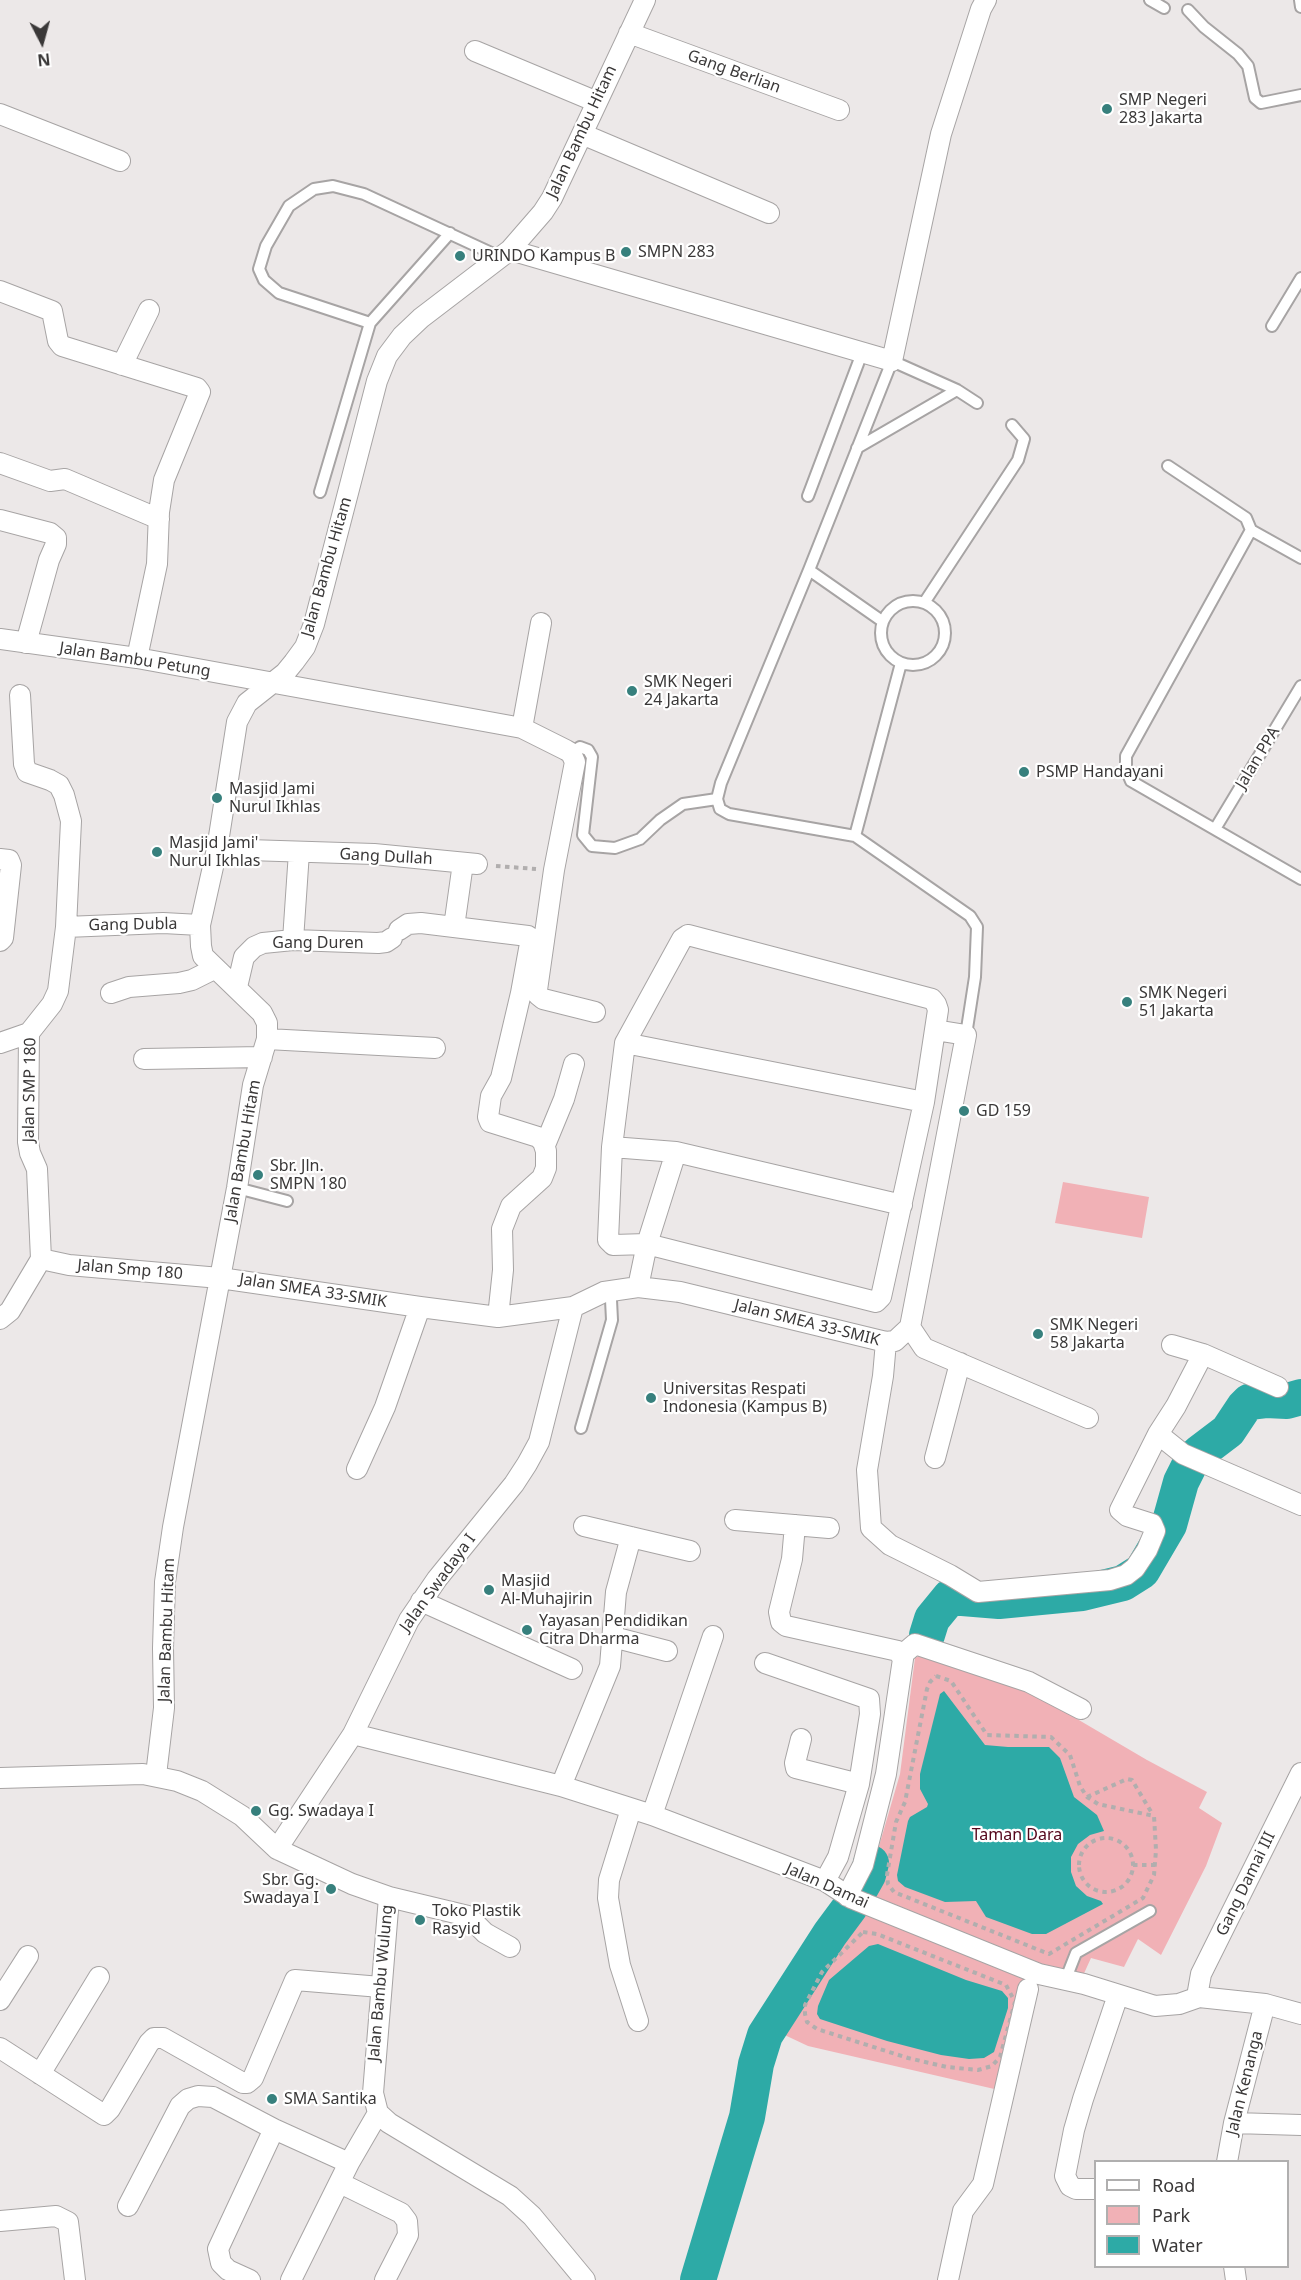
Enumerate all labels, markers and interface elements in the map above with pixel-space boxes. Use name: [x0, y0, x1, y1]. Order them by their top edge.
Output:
north arrow: [12, 12, 72, 72]
street label: Gang Berlian: [685, 46, 783, 98]
text: N: [36, 48, 52, 72]
street label: Jalan Bambu Hitam: [543, 63, 621, 201]
place label: SMP Negeri 283 Jakarta: [1119, 90, 1207, 128]
marker: SMP Negeri 283 Jakarta: [1100, 102, 1114, 116]
place label: SMPN 283: [638, 242, 715, 262]
marker: SMPN 283: [619, 245, 633, 259]
place label: URINDO Kampus B: [472, 246, 615, 266]
marker: URINDO Kampus B: [453, 249, 467, 263]
street label: Jalan Bambu Hitam: [298, 495, 356, 639]
street label: Jalan Bambu Petung: [58, 639, 212, 681]
place label: SMK Negeri 24 Jakarta: [644, 672, 732, 710]
marker: SMK Negeri 24 Jakarta: [625, 684, 639, 698]
street label: Jalan PPA: [1232, 723, 1284, 793]
place label: PSMP Handayani: [1036, 762, 1164, 782]
marker: PSMP Handayani: [1017, 765, 1031, 779]
place label: Masjid Jami Nurul Ikhlas: [229, 779, 320, 817]
marker: Masjid Jami Nurul Ikhlas: [210, 791, 224, 805]
place label: Masjid Jami' Nurul Ikhlas: [169, 833, 260, 871]
marker: Masjid Jami' Nurul Ikhlas: [150, 845, 164, 859]
street label: Gang Dullah: [339, 845, 433, 869]
street label: Gang Dubla: [88, 915, 178, 935]
street label: Gang Duren: [272, 933, 364, 953]
place label: SMK Negeri 51 Jakarta: [1139, 983, 1227, 1021]
marker: SMK Negeri 51 Jakarta: [1120, 995, 1134, 1009]
street label: Jalan SMP 180: [19, 1037, 41, 1143]
street label: Jalan Bambu Hitam: [221, 1078, 265, 1224]
place label: GD 159: [976, 1101, 1031, 1121]
marker: GD 159: [957, 1104, 971, 1118]
place label: Sbr. Jln. SMPN 180: [270, 1156, 347, 1194]
marker: Sbr. Jln. SMPN 180: [251, 1168, 265, 1182]
street label: Jalan Smp 180: [77, 1256, 183, 1284]
street label: Jalan SMEA 33-SMIK: [238, 1270, 388, 1312]
street label: Jalan SMEA 33-SMIK: [732, 1296, 882, 1350]
place label: SMK Negeri 58 Jakarta: [1050, 1315, 1138, 1353]
marker: SMK Negeri 58 Jakarta: [1031, 1327, 1045, 1341]
place label: Universitas Respati Indonesia (Kampus B): [663, 1379, 827, 1417]
marker: Universitas Respati Indonesia (Kampus B): [644, 1391, 658, 1405]
street label: Jalan Swadaya I: [396, 1530, 480, 1636]
street label: Jalan Bambu Hitam: [155, 1558, 179, 1702]
place label: Masjid Al-Muhajirin: [501, 1571, 593, 1609]
marker: Masjid Al-Muhajirin: [482, 1583, 496, 1597]
place label: Yayasan Pendidikan Citra Dharma: [539, 1611, 688, 1649]
marker: Yayasan Pendidikan Citra Dharma: [520, 1623, 534, 1637]
place label: Gg. Swadaya I: [268, 1801, 374, 1821]
marker: Gg. Swadaya I: [249, 1804, 263, 1818]
park label: Taman Dara: [972, 1825, 1062, 1845]
street label: Gang Damai III: [1212, 1829, 1280, 1939]
street label: Jalan Damai: [782, 1859, 872, 1913]
place label: Sbr. Gg. Swadaya I: [243, 1870, 319, 1908]
marker: Sbr. Gg. Swadaya I: [324, 1882, 338, 1896]
place label: Toko Plastik Rasyid: [432, 1901, 521, 1939]
street label: Jalan Bambu Wulung: [365, 1904, 397, 2062]
marker: Toko Plastik Rasyid: [413, 1913, 427, 1927]
street label: Jalan Kenanga: [1223, 2029, 1267, 2137]
place label: SMA Santika: [284, 2089, 377, 2109]
marker: SMA Santika: [265, 2092, 279, 2106]
legend: [1094, 2160, 1289, 2268]
text: Road: [1152, 2173, 1195, 2197]
text: Park: [1152, 2203, 1190, 2227]
text: Water: [1152, 2233, 1203, 2257]

